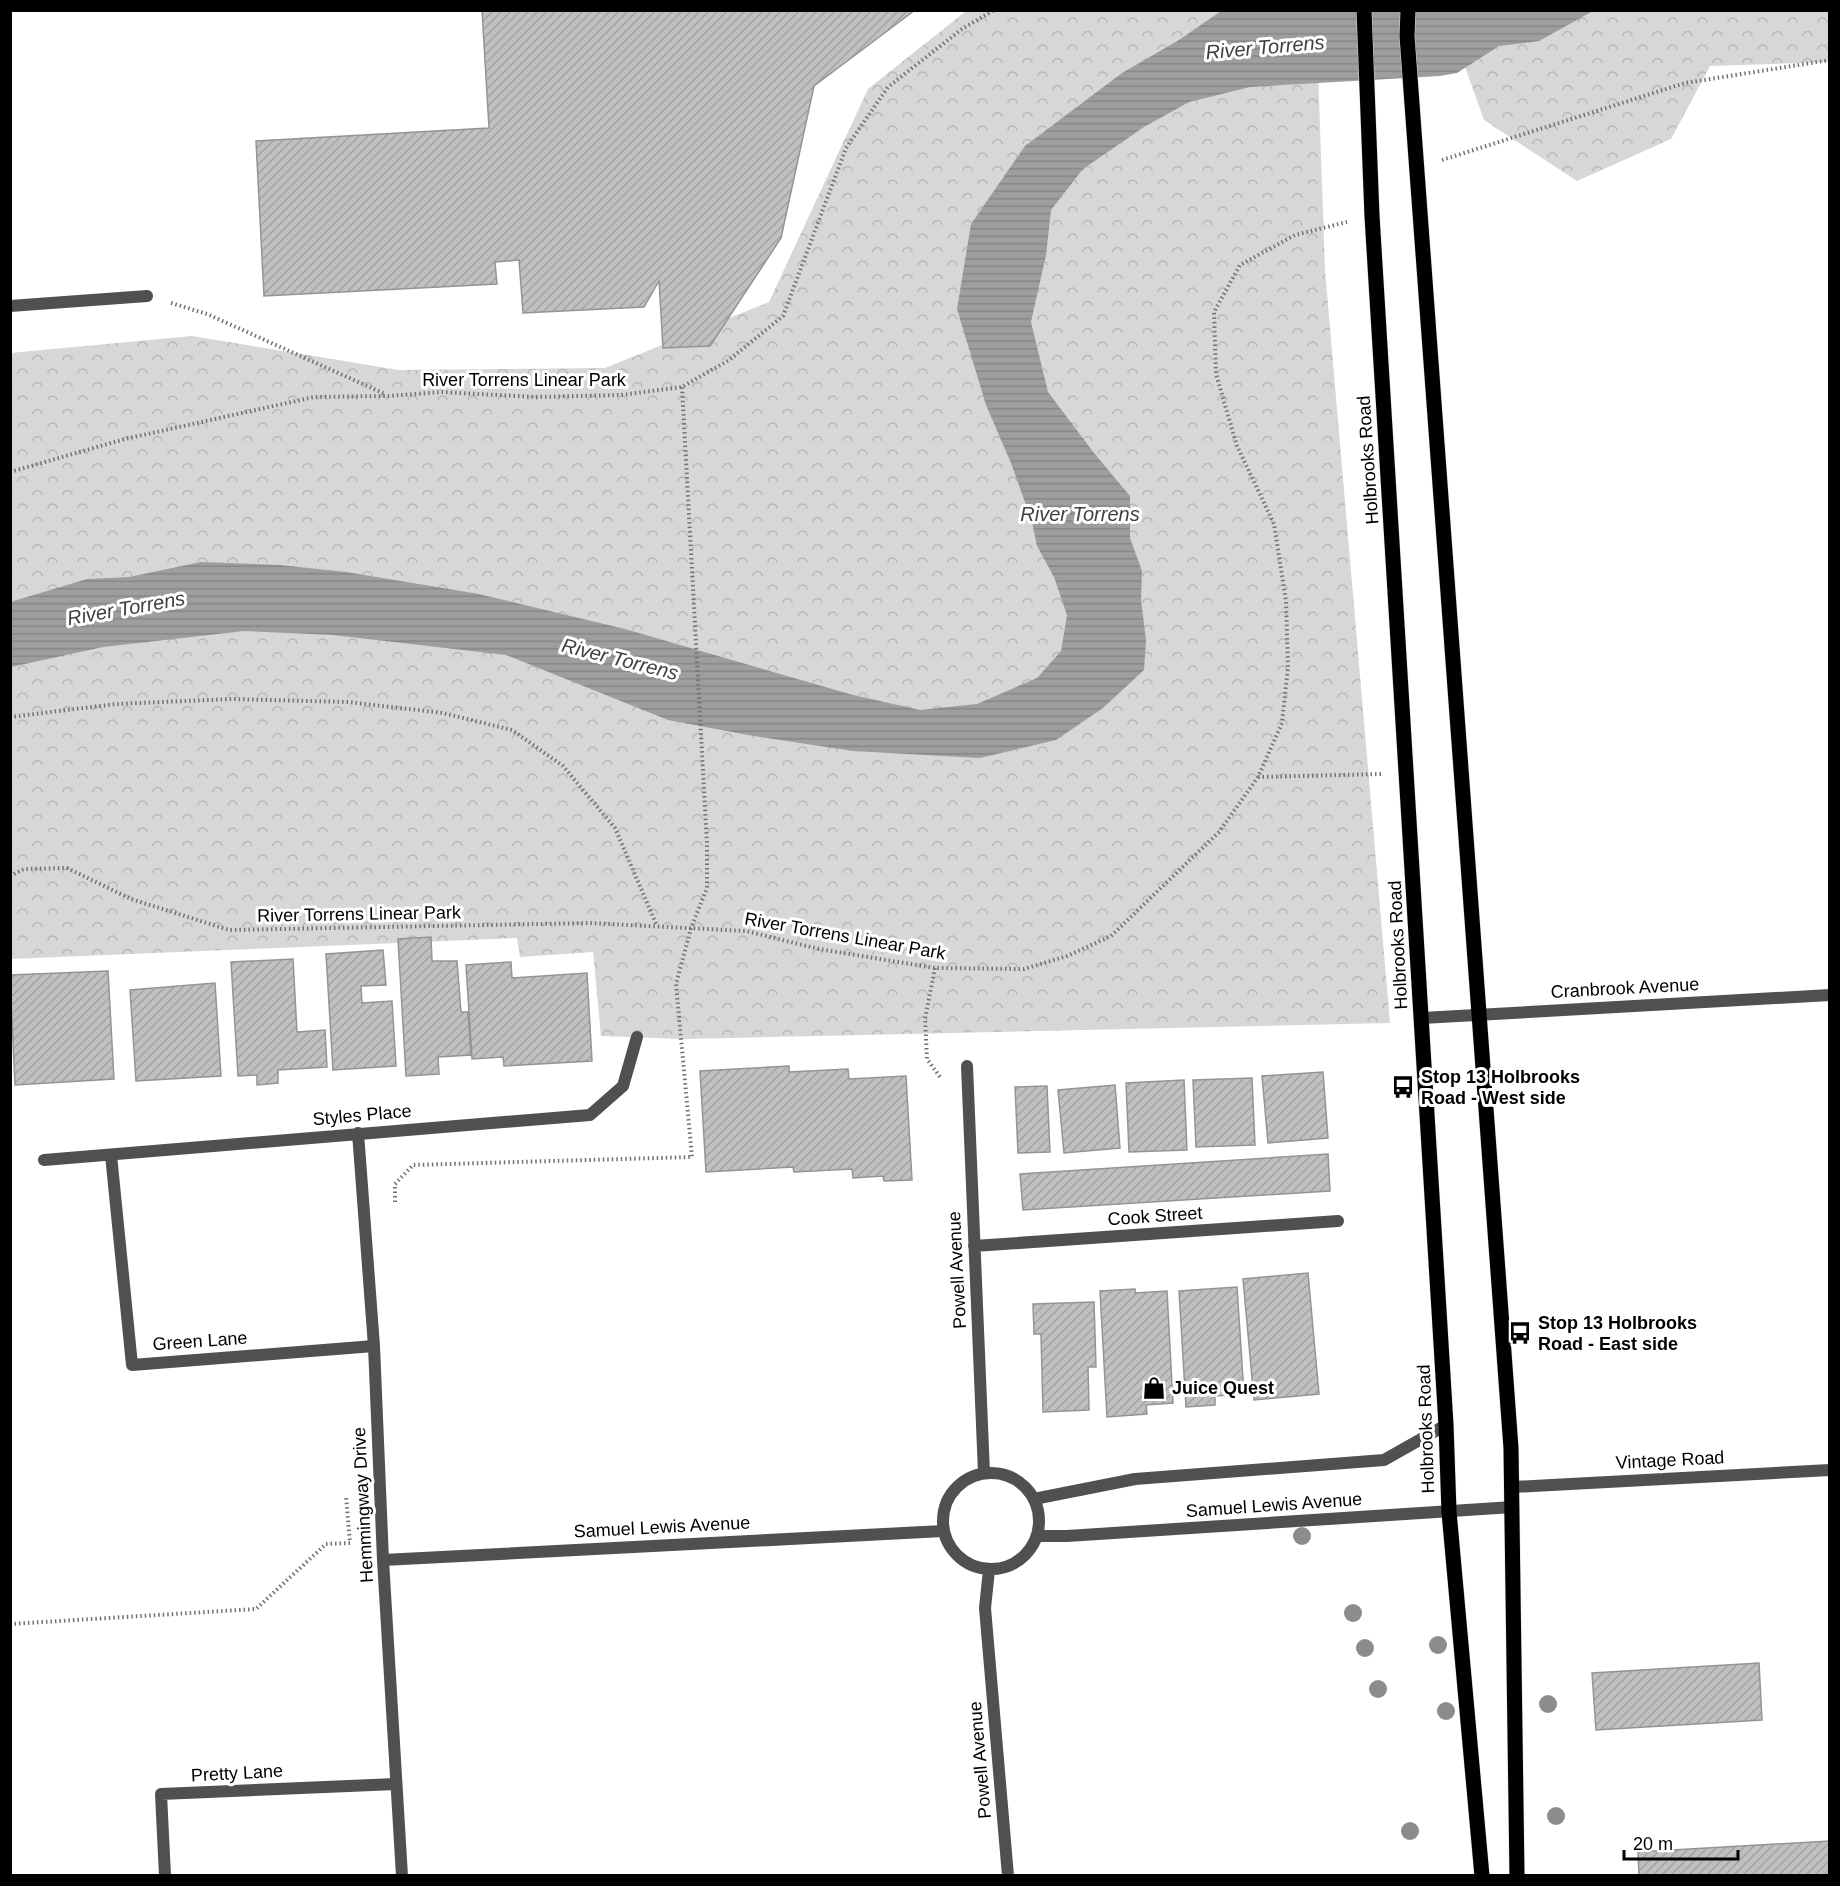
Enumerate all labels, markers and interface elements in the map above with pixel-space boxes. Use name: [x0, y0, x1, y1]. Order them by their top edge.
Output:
water label: River Torrens: [1205, 31, 1325, 63]
street label: River Torrens Linear Park: [422, 370, 627, 390]
street label: Holbrooks Road: [1354, 395, 1382, 525]
water label: River Torrens: [1020, 503, 1140, 525]
water label: River Torrens: [65, 587, 187, 629]
water label: River Torrens: [559, 634, 681, 684]
street label: Holbrooks Road: [1385, 880, 1411, 1010]
street label: River Torrens Linear Park: [257, 902, 462, 926]
street label: River Torrens Linear Park: [743, 908, 948, 964]
street label: Cranbrook Avenue: [1550, 974, 1700, 1002]
place label: Stop 13 Holbrooks Road - West side: [1421, 1067, 1580, 1108]
bus stop icon: Stop 13 Holbrooks Road - West side: [1390, 1074, 1416, 1100]
street label: Styles Place: [312, 1101, 412, 1129]
street label: Cook Street: [1107, 1203, 1203, 1229]
street label: Powell Avenue: [944, 1211, 970, 1329]
place label: Stop 13 Holbrooks Road - East side: [1538, 1313, 1697, 1354]
bus stop icon: Stop 13 Holbrooks Road - East side: [1507, 1320, 1533, 1346]
street label: Green Lane: [152, 1328, 248, 1354]
street label: Holbrooks Road: [1414, 1364, 1438, 1494]
shop icon: Juice Quest: [1141, 1375, 1167, 1401]
place label: Juice Quest: [1172, 1378, 1274, 1398]
street label: Hemmingway Drive: [349, 1427, 377, 1583]
street label: Vintage Road: [1615, 1447, 1725, 1473]
street label: Samuel Lewis Avenue: [1185, 1489, 1363, 1521]
street label: Samuel Lewis Avenue: [573, 1512, 751, 1542]
street label: Powell Avenue: [965, 1700, 995, 1820]
street label: Pretty Lane: [191, 1761, 283, 1785]
scale bar: [1624, 1823, 1738, 1861]
text: 20 m: [1633, 1834, 1673, 1854]

